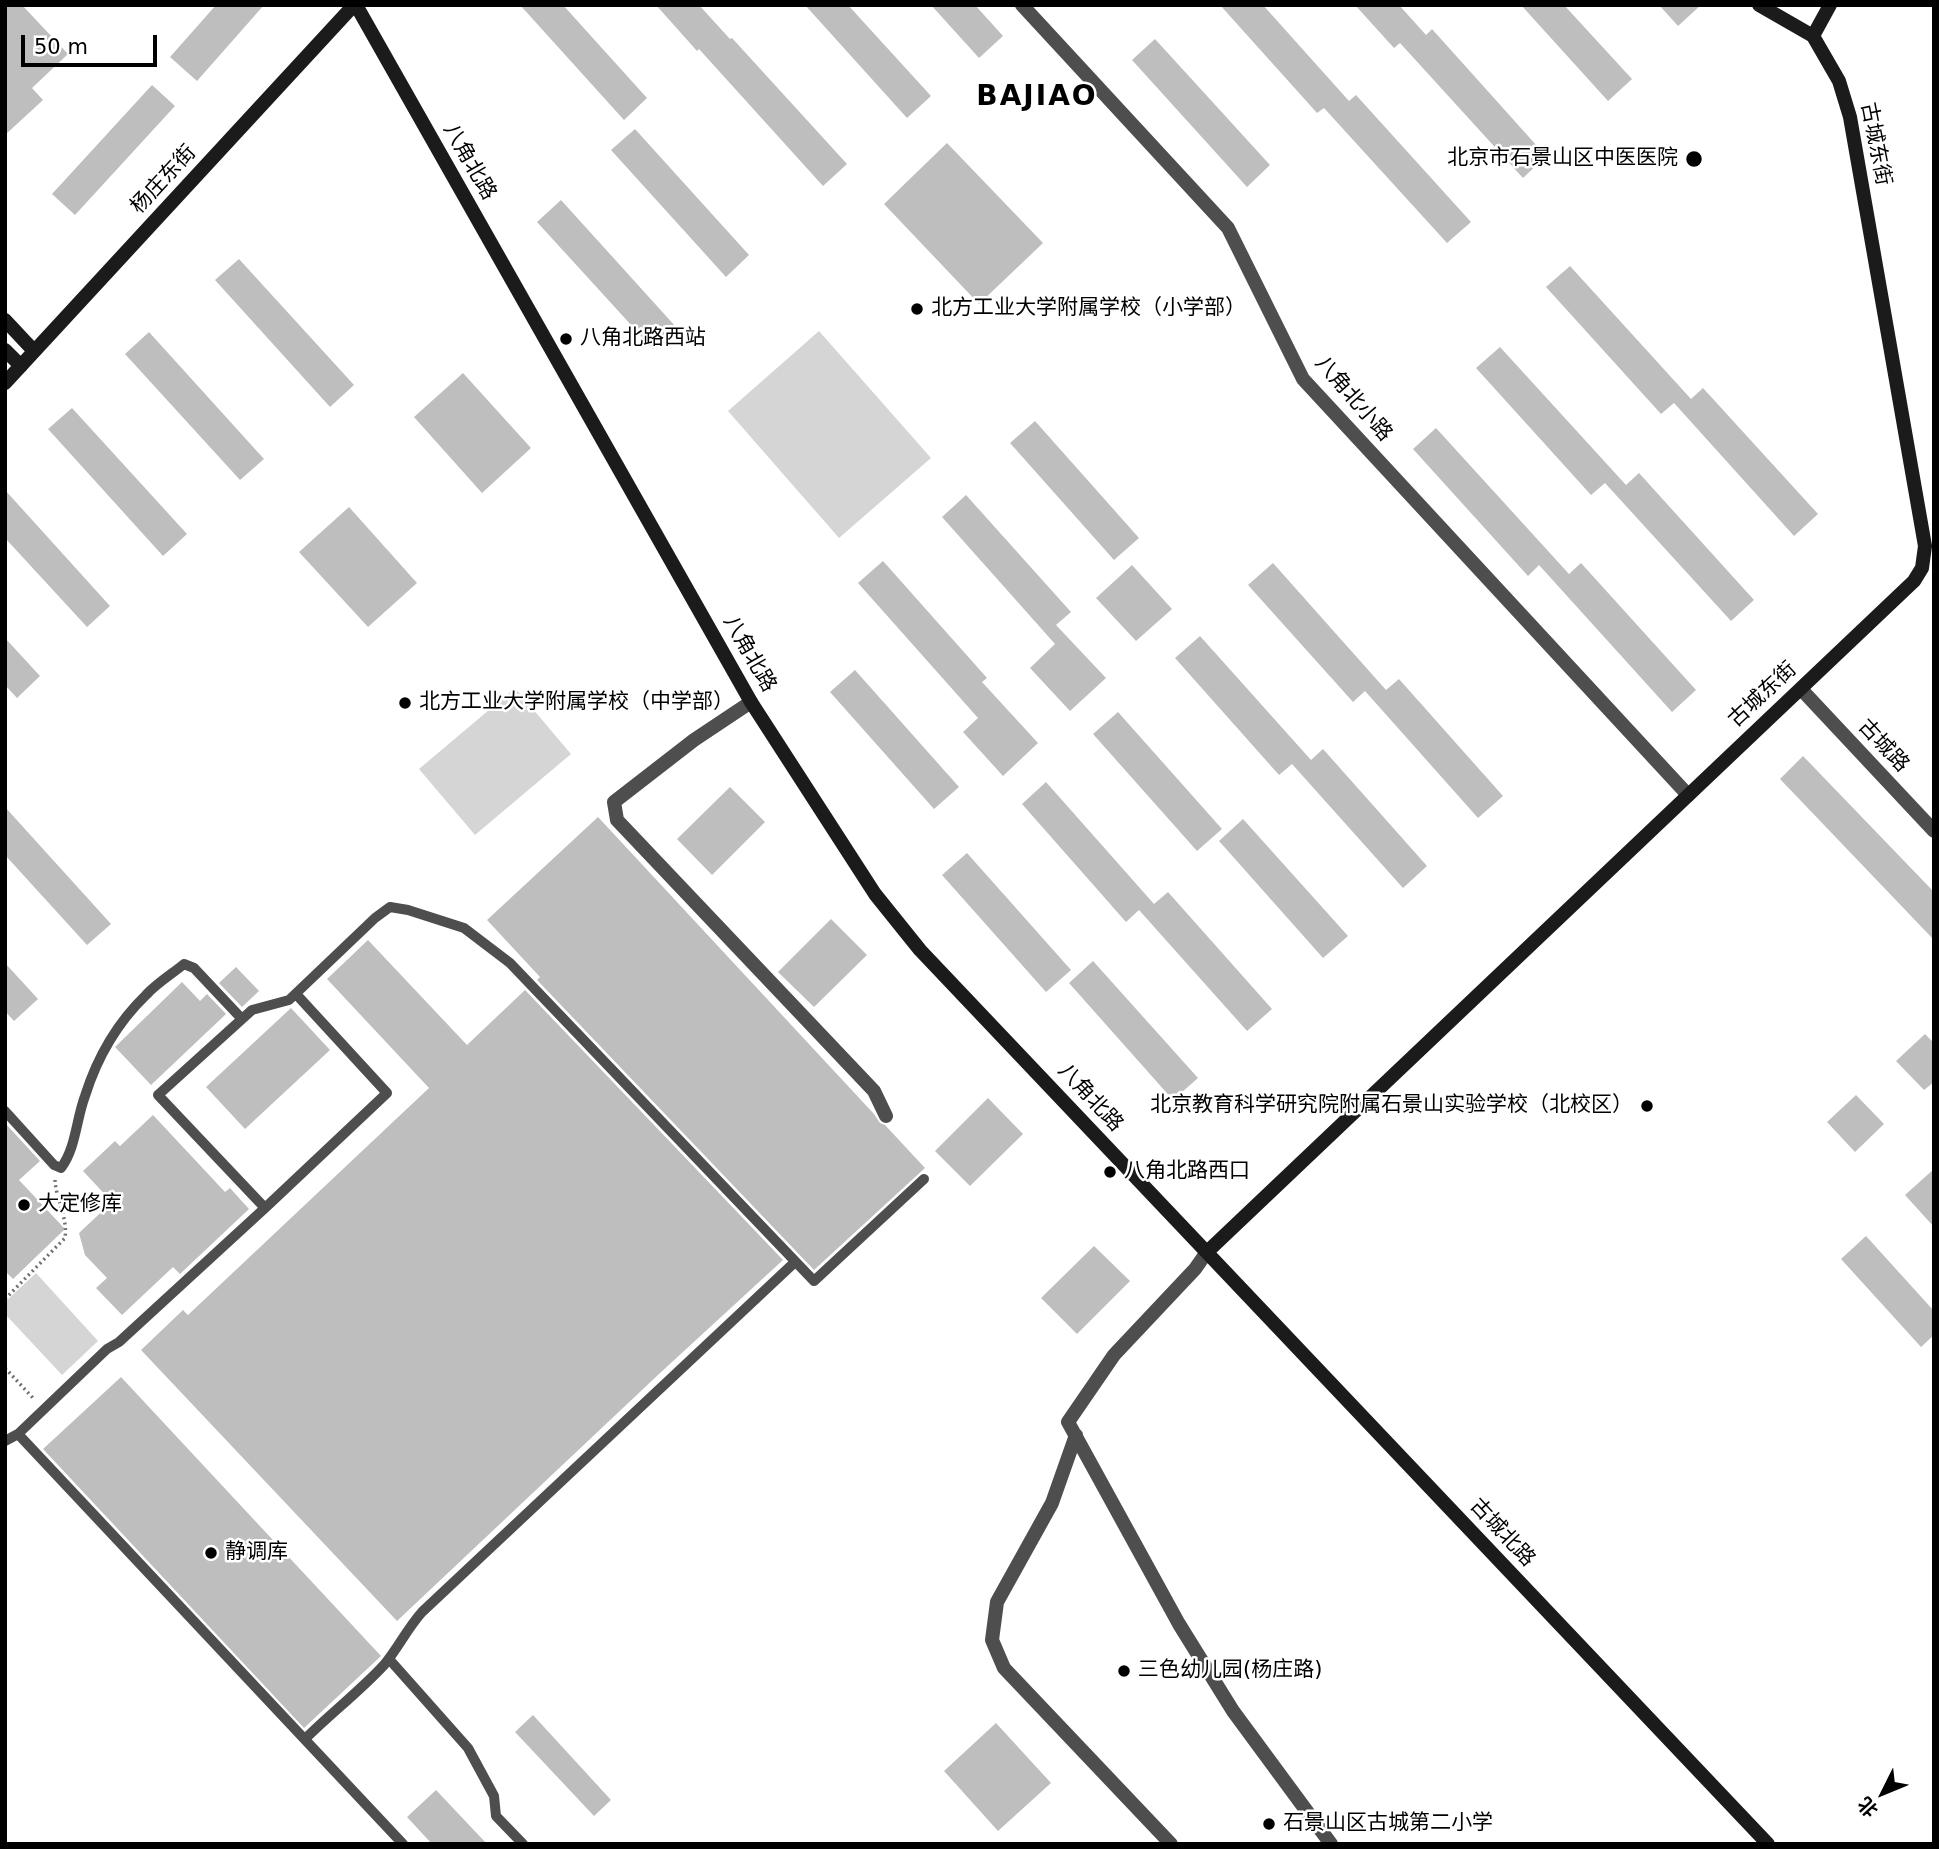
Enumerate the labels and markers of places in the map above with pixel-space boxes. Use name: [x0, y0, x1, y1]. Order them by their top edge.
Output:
place label: 北京市石景山区中医医院: [1447, 146, 1678, 172]
marker: 北京市石景山区中医医院: [1684, 149, 1704, 169]
place label: 北方工业大学附属学校（小学部）: [931, 296, 1246, 322]
marker: 北方工业大学附属学校（小学部）: [909, 301, 925, 317]
place label: 八角北路西站: [580, 326, 706, 352]
marker: 八角北路西站: [558, 331, 574, 347]
place label: 北方工业大学附属学校（中学部）: [419, 690, 734, 716]
marker: 北方工业大学附属学校（中学部）: [397, 695, 413, 711]
place label: 北京教育科学研究院附属石景山实验学校（北校区）: [1150, 1093, 1633, 1119]
marker: 北京教育科学研究院附属石景山实验学校（北校区）: [1639, 1098, 1655, 1114]
place label: 八角北路西口: [1124, 1159, 1250, 1185]
marker: 八角北路西口: [1102, 1164, 1118, 1180]
place label: 大定修库: [38, 1192, 122, 1218]
marker: 大定修库: [16, 1197, 32, 1213]
place label: 静调库: [225, 1540, 288, 1566]
marker: 静调库: [203, 1545, 219, 1561]
place label: 三色幼儿园(杨庄路): [1138, 1658, 1322, 1684]
marker: 三色幼儿园(杨庄路): [1116, 1663, 1132, 1679]
place label: 石景山区古城第二小学: [1283, 1811, 1493, 1837]
marker: 石景山区古城第二小学: [1261, 1816, 1277, 1832]

